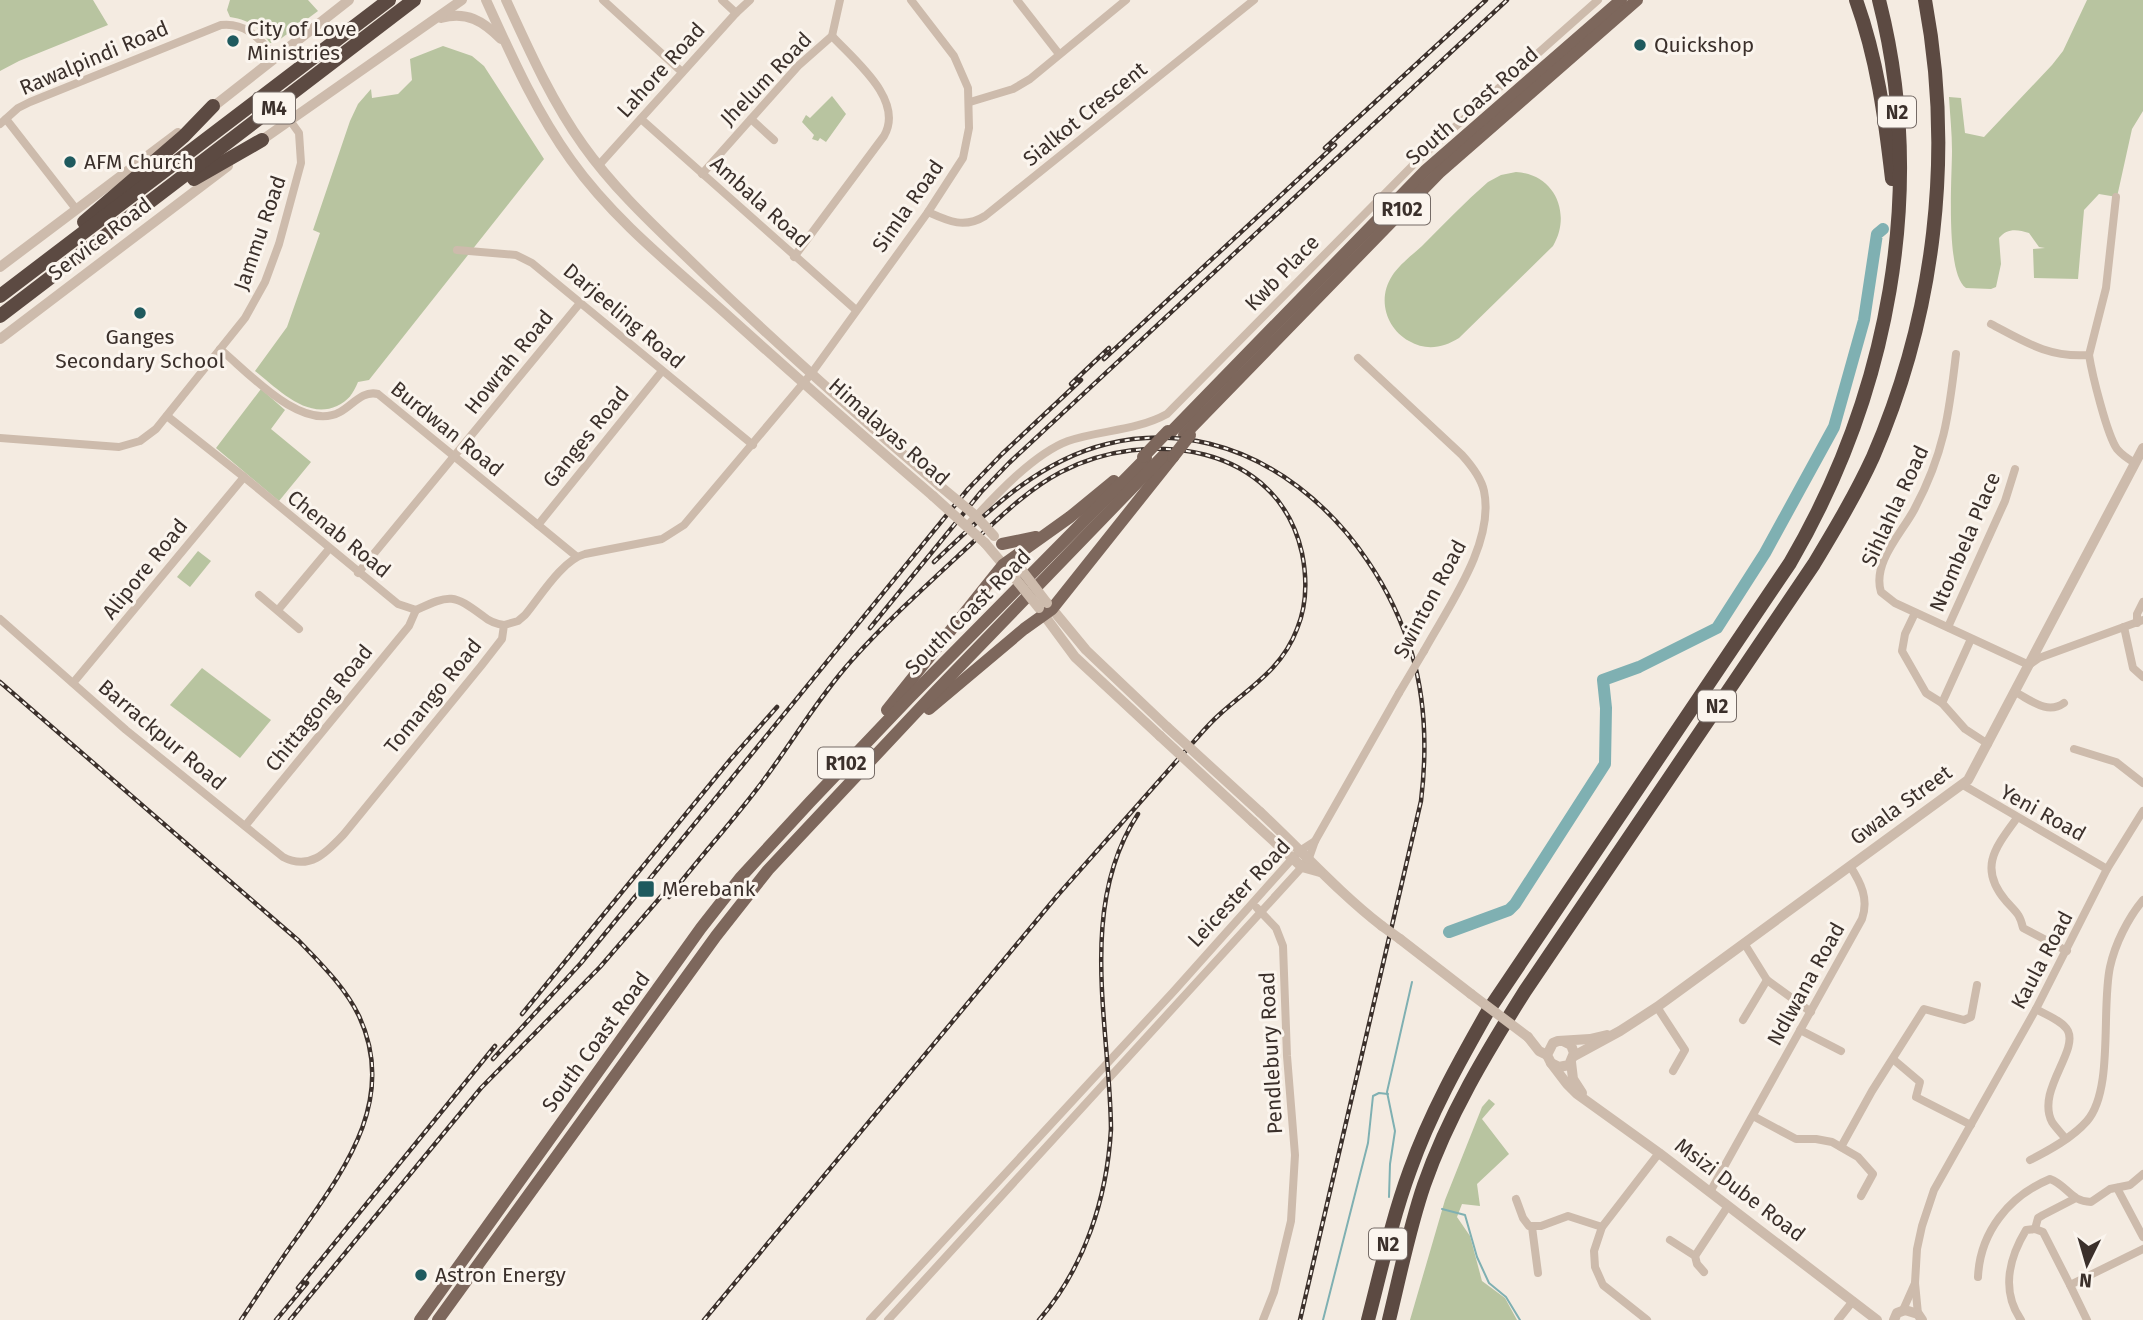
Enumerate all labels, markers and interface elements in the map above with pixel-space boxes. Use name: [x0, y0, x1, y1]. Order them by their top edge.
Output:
street label: Rawalpindi Road: [16, 15, 172, 101]
place label: City of Love Ministries: [247, 16, 357, 66]
street label: Lahore Road: [611, 17, 711, 123]
street label: Jhelum Road: [715, 27, 817, 131]
place label: Quickshop: [1654, 32, 1754, 58]
marker: City of Love Ministries: [225, 33, 241, 49]
marker: Quickshop: [1632, 37, 1648, 53]
street label: South Coast Road: [1400, 41, 1544, 171]
street label: Sialkot Crescent: [1018, 56, 1152, 172]
road number: M4: [253, 92, 295, 124]
road number: N2: [1878, 96, 1916, 128]
place label: AFM Church: [84, 149, 194, 175]
street label: Ambala Road: [705, 151, 815, 253]
marker: AFM Church: [62, 154, 78, 170]
street label: Simla Road: [867, 155, 949, 257]
street label: Jammu Road: [228, 172, 292, 294]
street label: Service Road: [43, 192, 157, 286]
road number: R102: [1374, 194, 1430, 224]
street label: Kwb Place: [1239, 229, 1325, 317]
street label: Darjeeling Road: [558, 258, 690, 374]
marker: Ganges Secondary School: [132, 305, 148, 321]
street label: Howrah Road: [459, 305, 559, 419]
place label: Ganges Secondary School: [55, 324, 225, 374]
street label: Himalayas Road: [823, 372, 955, 492]
street label: Burdwan Road: [385, 376, 509, 482]
street label: Ganges Road: [537, 381, 635, 493]
street label: Sihlahla Road: [1856, 441, 1934, 571]
street label: Ntombela Place: [1924, 468, 2006, 616]
street label: Chenab Road: [282, 484, 396, 584]
street label: Alipore Road: [97, 514, 193, 624]
street label: Swinton Road: [1388, 535, 1472, 663]
street label: South Coast Road: [900, 544, 1036, 680]
street label: Tomango Road: [379, 633, 487, 759]
street label: Chittagong Road: [260, 639, 378, 777]
street label: Barrackpur Road: [93, 674, 231, 796]
road number: N2: [1698, 691, 1736, 722]
road number: R102: [818, 748, 874, 778]
street label: Gwala Street: [1845, 759, 1957, 851]
street label: Yeni Road: [1996, 779, 2090, 847]
street label: Leicester Road: [1182, 833, 1296, 953]
place label: Merebank: [662, 876, 756, 902]
marker: Merebank: [636, 879, 656, 899]
street label: Kaula Road: [2005, 907, 2079, 1013]
street label: Ndlwana Road: [1761, 918, 1851, 1050]
street label: South Coast Road: [536, 967, 656, 1117]
street label: Pendlebury Road: [1254, 971, 1288, 1135]
street label: Msizi Dube Road: [1670, 1133, 1810, 1247]
road number: N2: [1369, 1228, 1407, 1260]
north arrow: [2052, 1229, 2122, 1299]
place label: Astron Energy: [435, 1262, 567, 1288]
marker: Astron Energy: [413, 1267, 429, 1283]
text: N: [2078, 1268, 2093, 1292]

